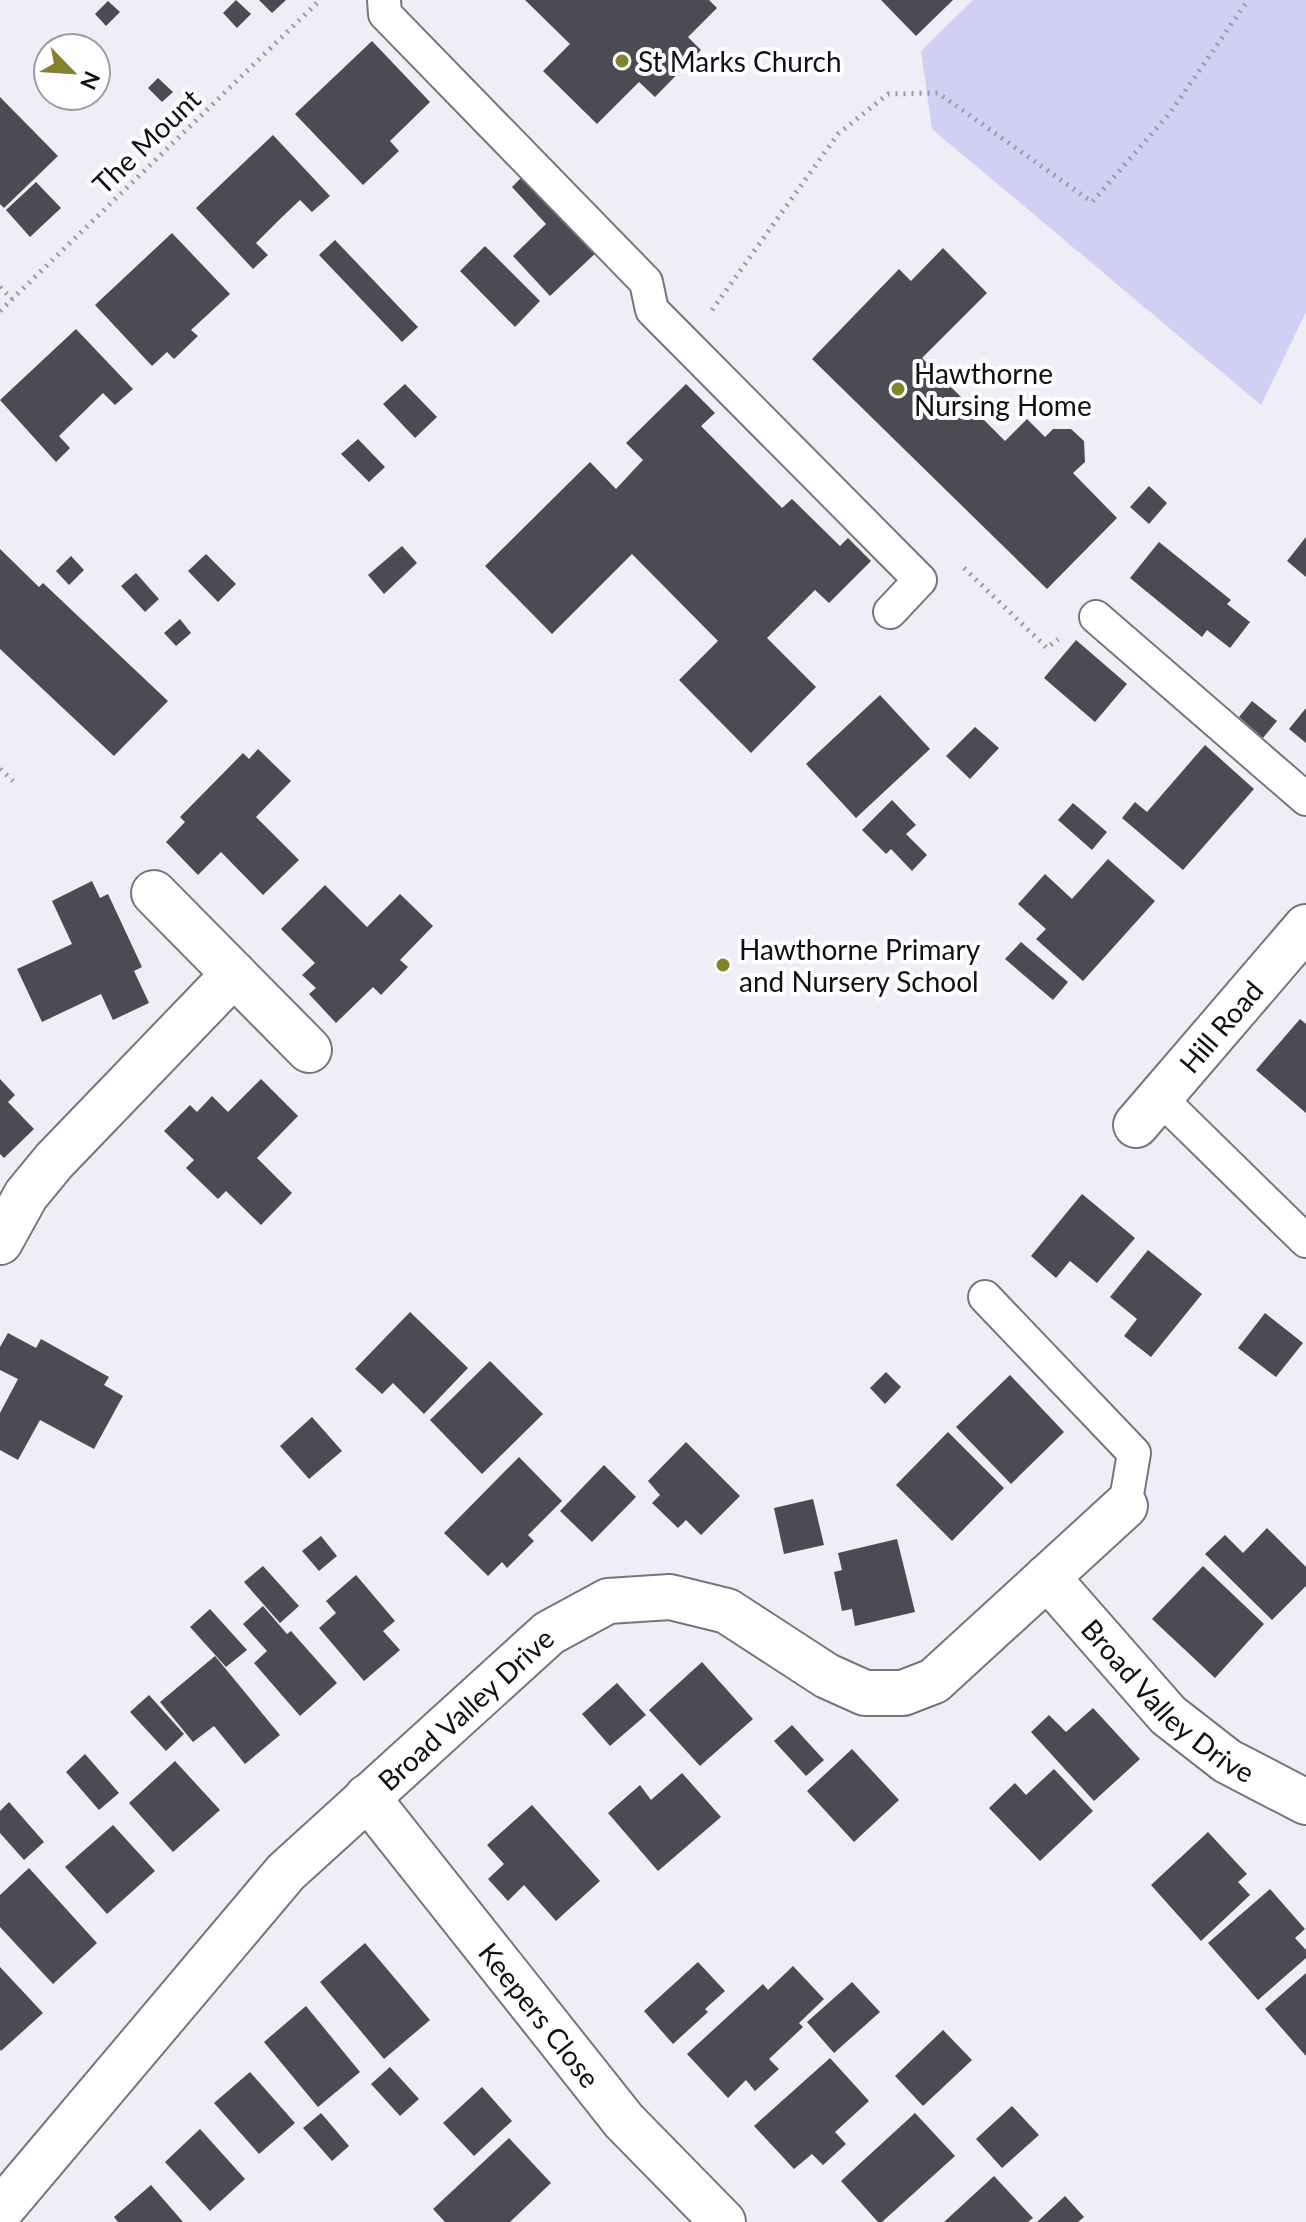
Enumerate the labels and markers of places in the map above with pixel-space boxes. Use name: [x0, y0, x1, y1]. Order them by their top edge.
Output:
place label: St Marks Church: [638, 44, 842, 78]
marker: St Marks Church: [613, 52, 631, 70]
place label: Hawthorne Nursing Home: [914, 356, 1092, 422]
marker: Hawthorne Nursing Home: [889, 380, 907, 398]
place label: Hawthorne Primary and Nursery School: [739, 932, 981, 998]
marker: Hawthorne Primary and Nursery School: [714, 956, 732, 974]

